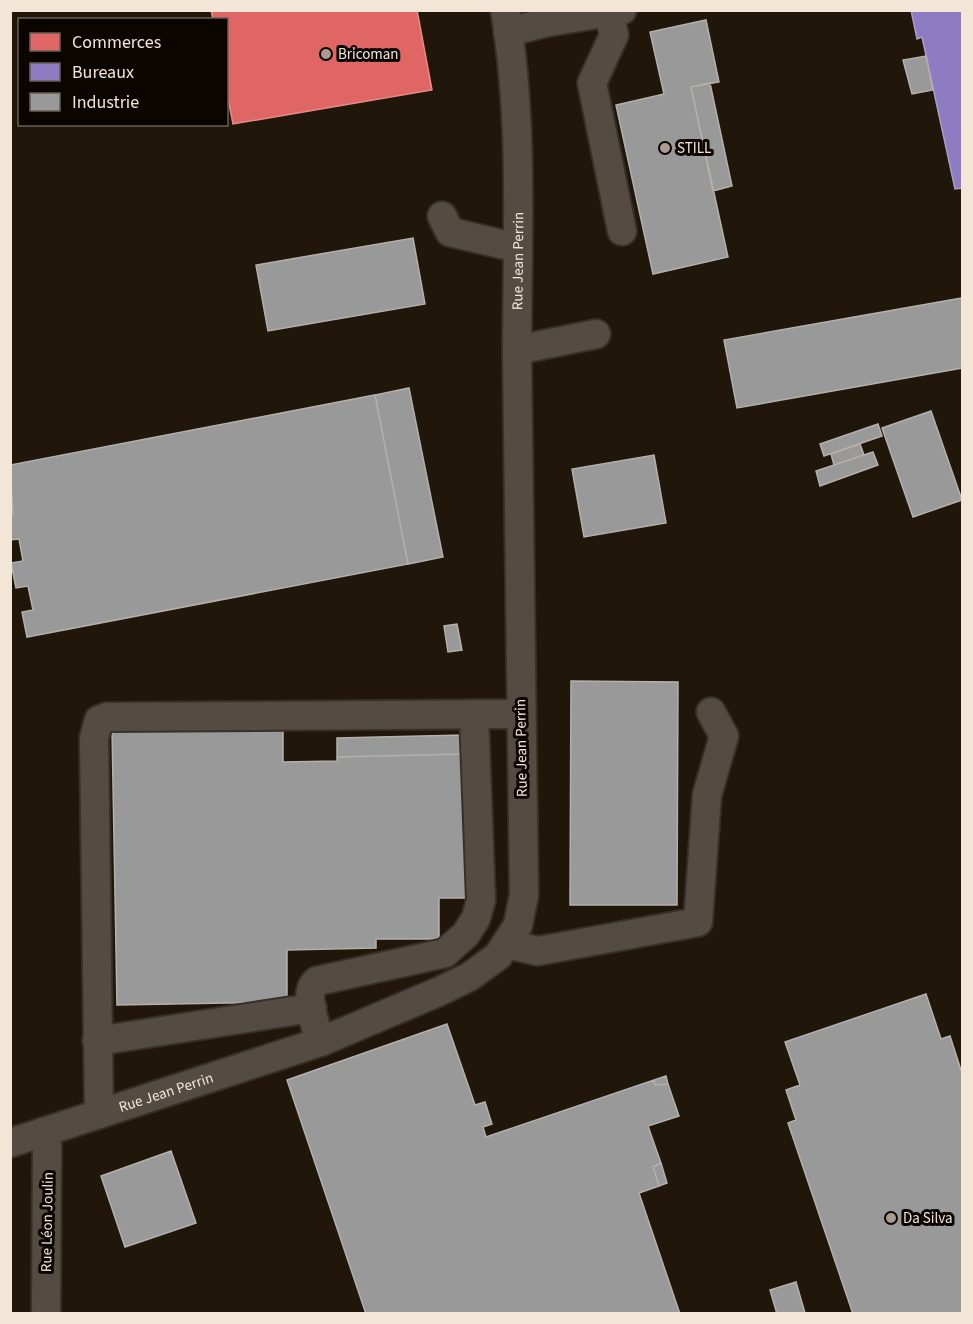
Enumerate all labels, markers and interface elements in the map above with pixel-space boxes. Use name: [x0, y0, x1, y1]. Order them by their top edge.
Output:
legend: [18, 18, 228, 126]
text: Commerces: [72, 30, 161, 55]
place label: Bricoman: [338, 44, 399, 65]
marker: Bricoman: [319, 47, 333, 61]
text: Bureaux: [72, 60, 134, 85]
text: Industrie: [72, 90, 139, 115]
place label: STILL: [677, 138, 711, 159]
marker: STILL: [658, 141, 672, 155]
street label: Rue Jean Perrin: [507, 212, 529, 310]
street label: Rue Jean Perrin: [510, 699, 533, 797]
street label: Rue Jean Perrin: [116, 1067, 216, 1118]
street label: Rue Léon Joulin: [36, 1172, 59, 1272]
place label: Da Silva: [903, 1208, 953, 1229]
marker: Da Silva: [884, 1211, 898, 1225]

